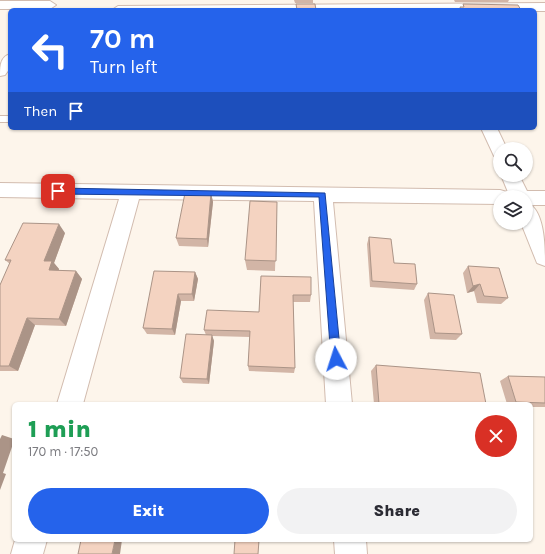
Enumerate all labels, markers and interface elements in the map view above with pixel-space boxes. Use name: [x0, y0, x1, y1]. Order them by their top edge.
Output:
text: 70 m: [90, 22, 155, 55]
icon: left: [24, 24, 76, 76]
text: Turn left: [90, 56, 158, 78]
icon: arrive: [65, 100, 87, 122]
text: Then: [24, 102, 57, 120]
map controls: [493, 142, 533, 230]
button: search: [493, 142, 533, 182]
pin: [41, 174, 75, 208]
icon: arrive: [47, 180, 69, 202]
button: layers: [493, 190, 533, 230]
position arrow: [315, 338, 357, 380]
text: 1 min: [28, 415, 91, 443]
button: close: [475, 415, 517, 457]
text: 170 m · 17:50: [28, 444, 98, 459]
button: Exit: [28, 488, 269, 534]
button: Share: [277, 488, 517, 534]

